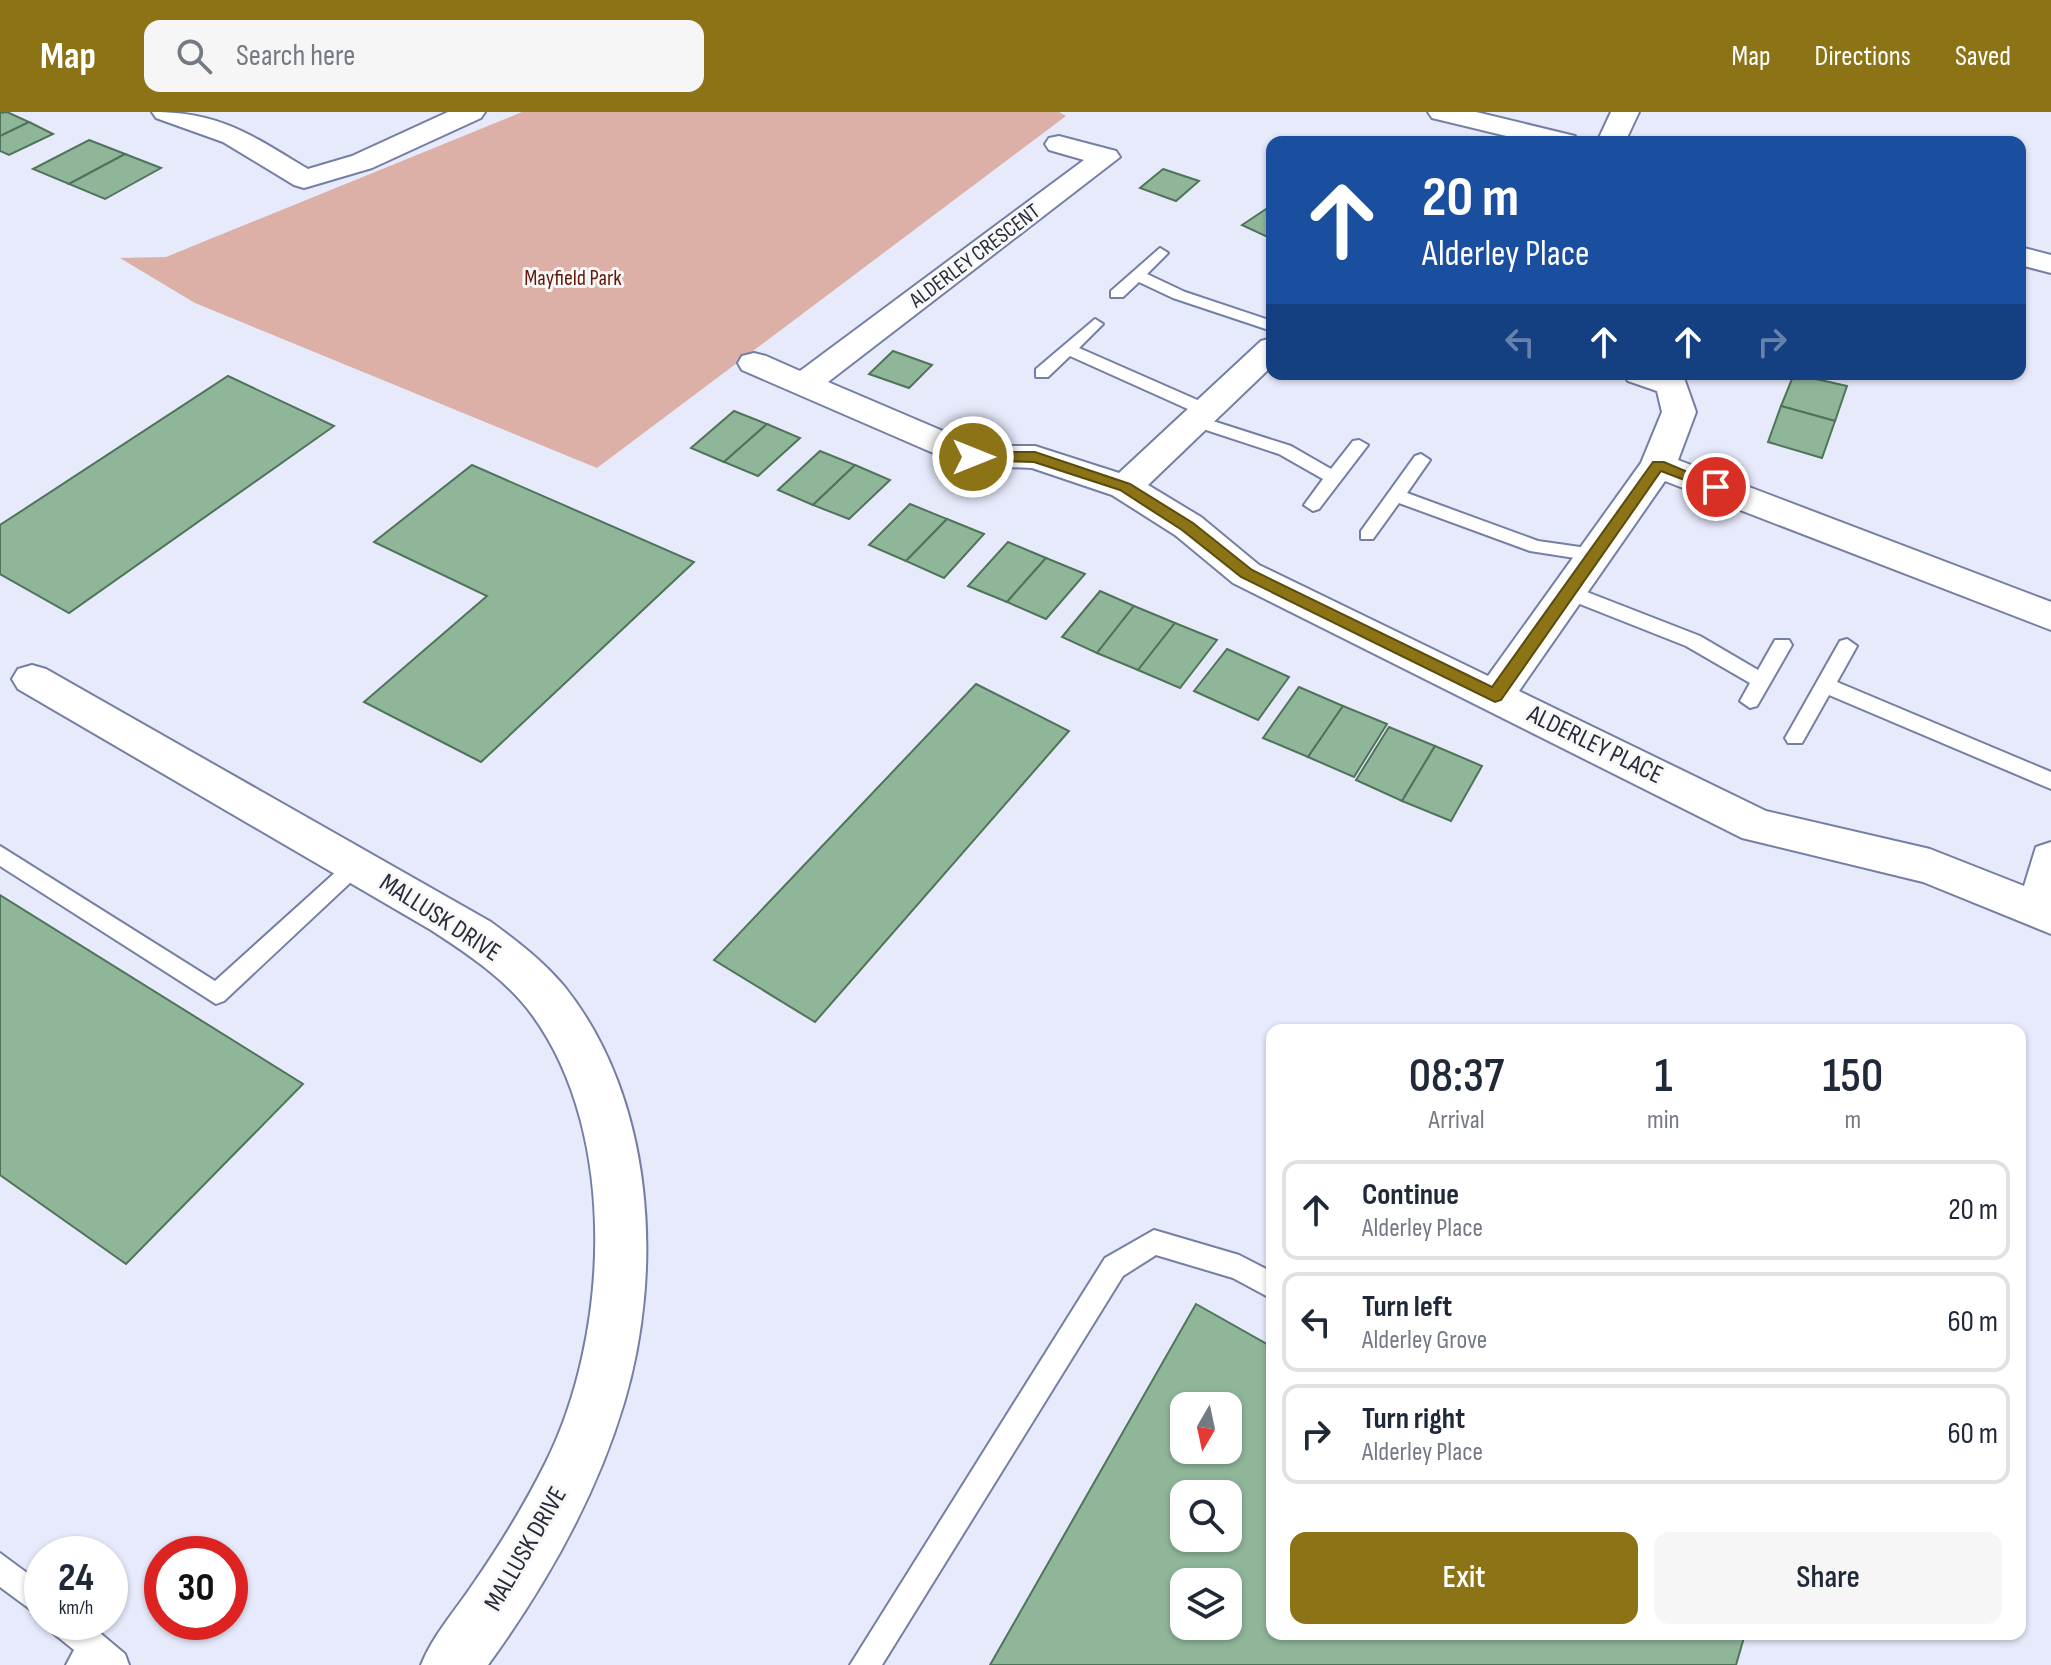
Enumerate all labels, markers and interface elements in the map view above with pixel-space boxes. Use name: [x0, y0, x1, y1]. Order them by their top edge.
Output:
search box: [144, 20, 704, 92]
text: Map: [40, 34, 96, 79]
icon: search: [172, 34, 216, 78]
text: Search here: [236, 38, 355, 74]
text: Map: [1732, 40, 1771, 73]
text: Directions: [1815, 40, 1911, 73]
text: Saved: [1955, 40, 2011, 73]
text: 20 m: [1422, 165, 1519, 232]
icon: ahead: [1290, 168, 1394, 272]
street label: ALDERLEY CRESCENT: [904, 198, 1046, 315]
text: Alderley Place: [1422, 233, 1589, 276]
park label: Mayfield Park: [524, 265, 622, 292]
icon: left: [1498, 320, 1542, 364]
icon: ahead: [1582, 320, 1626, 364]
icon: ahead: [1666, 320, 1710, 364]
icon: right: [1750, 320, 1794, 364]
position arrow: [931, 415, 1015, 499]
pin: [1682, 453, 1750, 521]
icon: arrive: [1694, 465, 1738, 509]
street label: ALDERLEY PLACE: [1521, 698, 1668, 791]
street label: MALLUSK DRIVE: [374, 867, 506, 969]
text: 08:37: [1409, 1048, 1504, 1105]
text: 1: [1654, 1048, 1672, 1105]
text: 150: [1823, 1048, 1883, 1105]
text: Arrival: [1429, 1105, 1484, 1136]
text: min: [1647, 1105, 1680, 1136]
text: m: [1845, 1105, 1861, 1136]
text: Continue: [1362, 1177, 1459, 1213]
icon: ahead: [1294, 1188, 1338, 1232]
text: 20 m: [1948, 1192, 1998, 1228]
text: Alderley Place: [1362, 1213, 1483, 1244]
text: Turn left: [1362, 1289, 1452, 1325]
icon: left: [1294, 1300, 1338, 1344]
text: 60 m: [1947, 1304, 1998, 1340]
text: Alderley Grove: [1362, 1325, 1487, 1356]
north arrow: [1170, 1392, 1242, 1464]
map controls: [1170, 1392, 1242, 1640]
text: Turn right: [1362, 1401, 1465, 1437]
icon: right: [1294, 1412, 1338, 1456]
text: 60 m: [1947, 1416, 1998, 1452]
text: Alderley Place: [1362, 1437, 1483, 1468]
button: search: [1170, 1480, 1242, 1552]
street label: MALLUSK DRIVE: [478, 1482, 574, 1616]
button: Exit: [1290, 1532, 1638, 1624]
button: Share: [1654, 1532, 2002, 1624]
speed limit sign: 30: [144, 1536, 248, 1640]
text: 24: [58, 1554, 94, 1602]
button: layers: [1170, 1568, 1242, 1640]
text: km/h: [59, 1596, 93, 1620]

